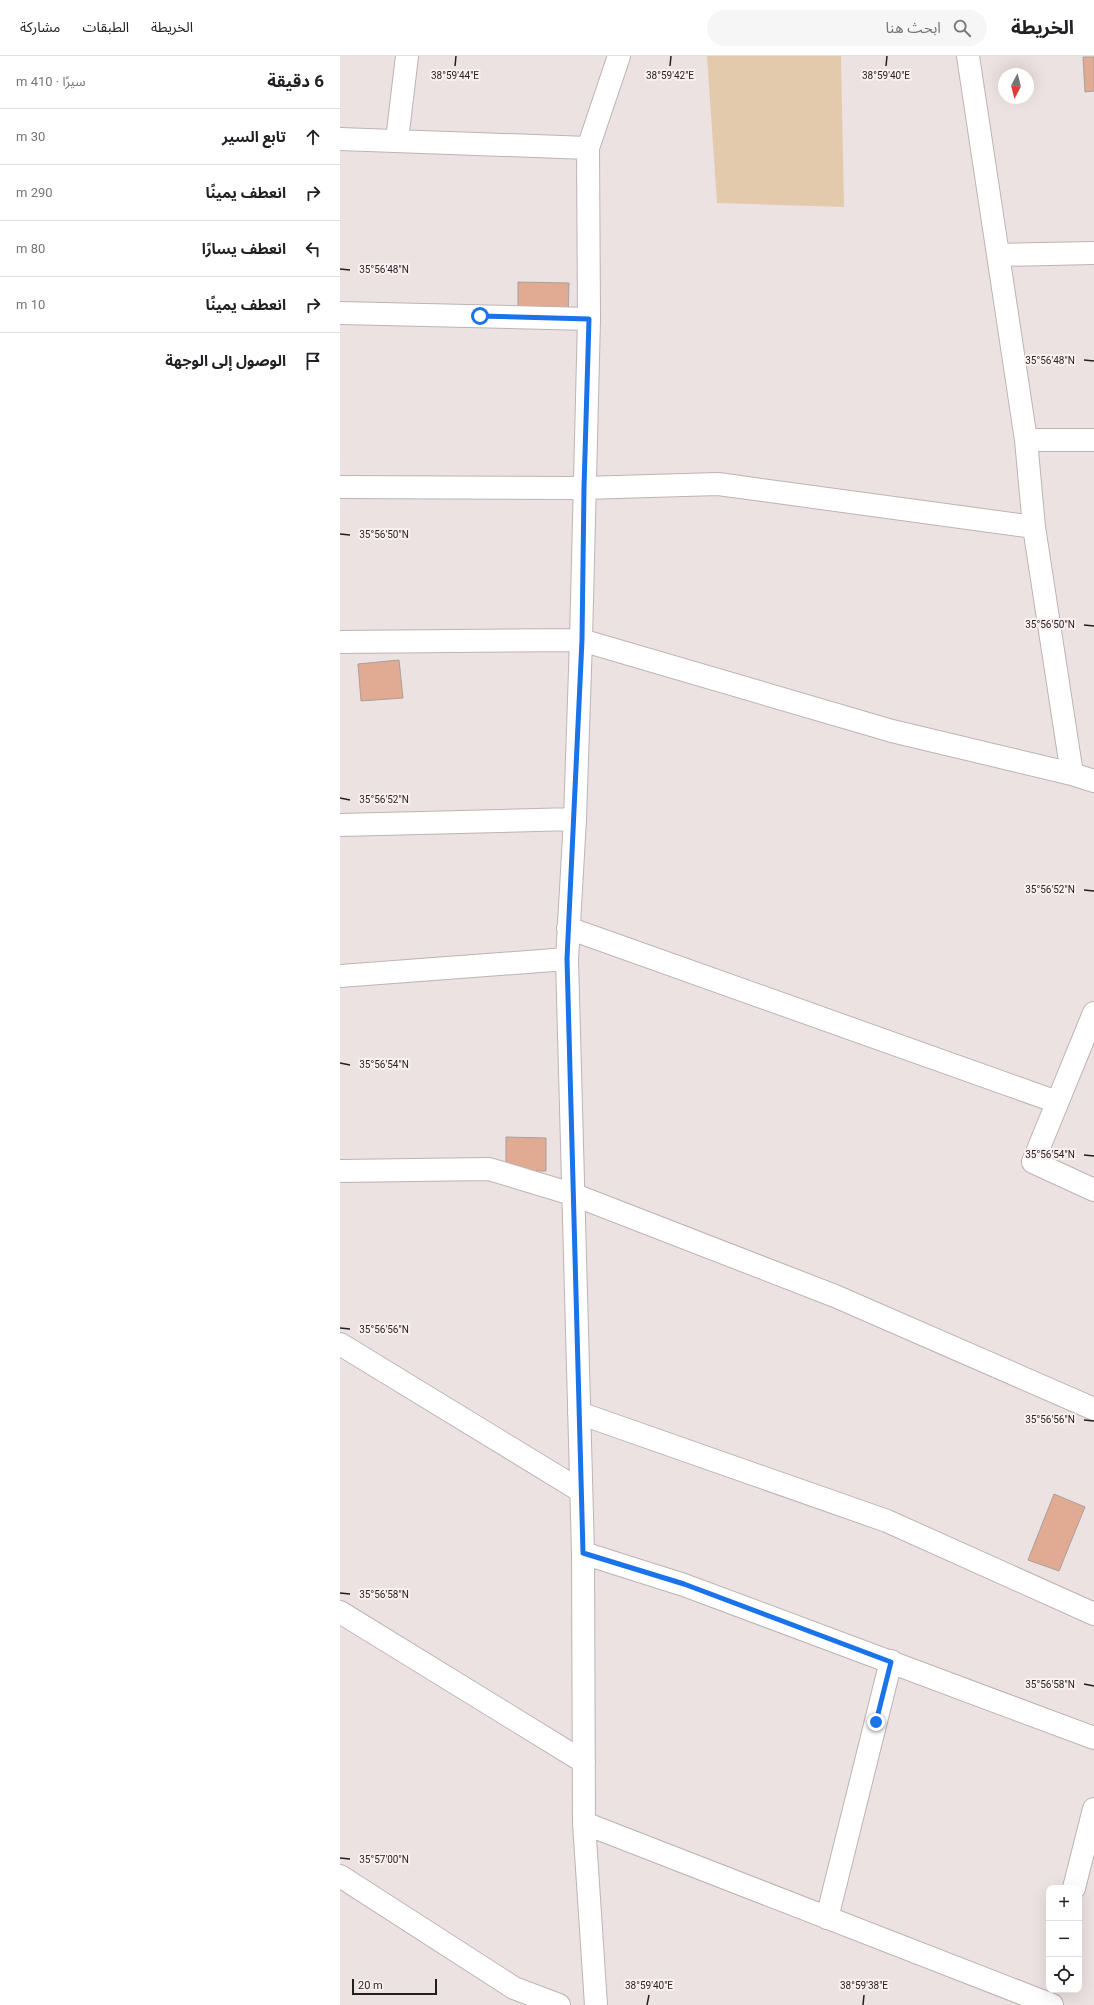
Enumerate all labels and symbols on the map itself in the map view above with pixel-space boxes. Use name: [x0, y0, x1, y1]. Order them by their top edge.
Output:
north arrow: [998, 68, 1034, 104]
text: 38°59'44"E: [431, 70, 479, 81]
text: 38°59'42"E: [646, 70, 694, 81]
text: 38°59'40"E: [862, 70, 910, 81]
text: 35°56'48"N: [359, 264, 409, 275]
route start: [471, 307, 489, 325]
text: 35°56'48"N: [1025, 355, 1075, 366]
text: 35°56'50"N: [359, 529, 409, 540]
text: 35°56'50"N: [1025, 619, 1075, 630]
text: 35°56'52"N: [359, 794, 409, 805]
text: 35°56'52"N: [1025, 884, 1075, 895]
text: 35°56'54"N: [359, 1059, 409, 1070]
text: 35°56'54"N: [1025, 1149, 1075, 1160]
text: 35°56'56"N: [359, 1324, 409, 1335]
text: 35°56'56"N: [1025, 1414, 1075, 1425]
text: 35°56'58"N: [359, 1589, 409, 1600]
text: 35°56'58"N: [1025, 1679, 1075, 1690]
route end: [867, 1713, 885, 1731]
text: 35°57'00"N: [359, 1854, 409, 1865]
scale bar: [352, 1977, 437, 1996]
text: 38°59'40"E: [625, 1980, 673, 1991]
text: 38°59'38"E: [840, 1980, 888, 1991]

